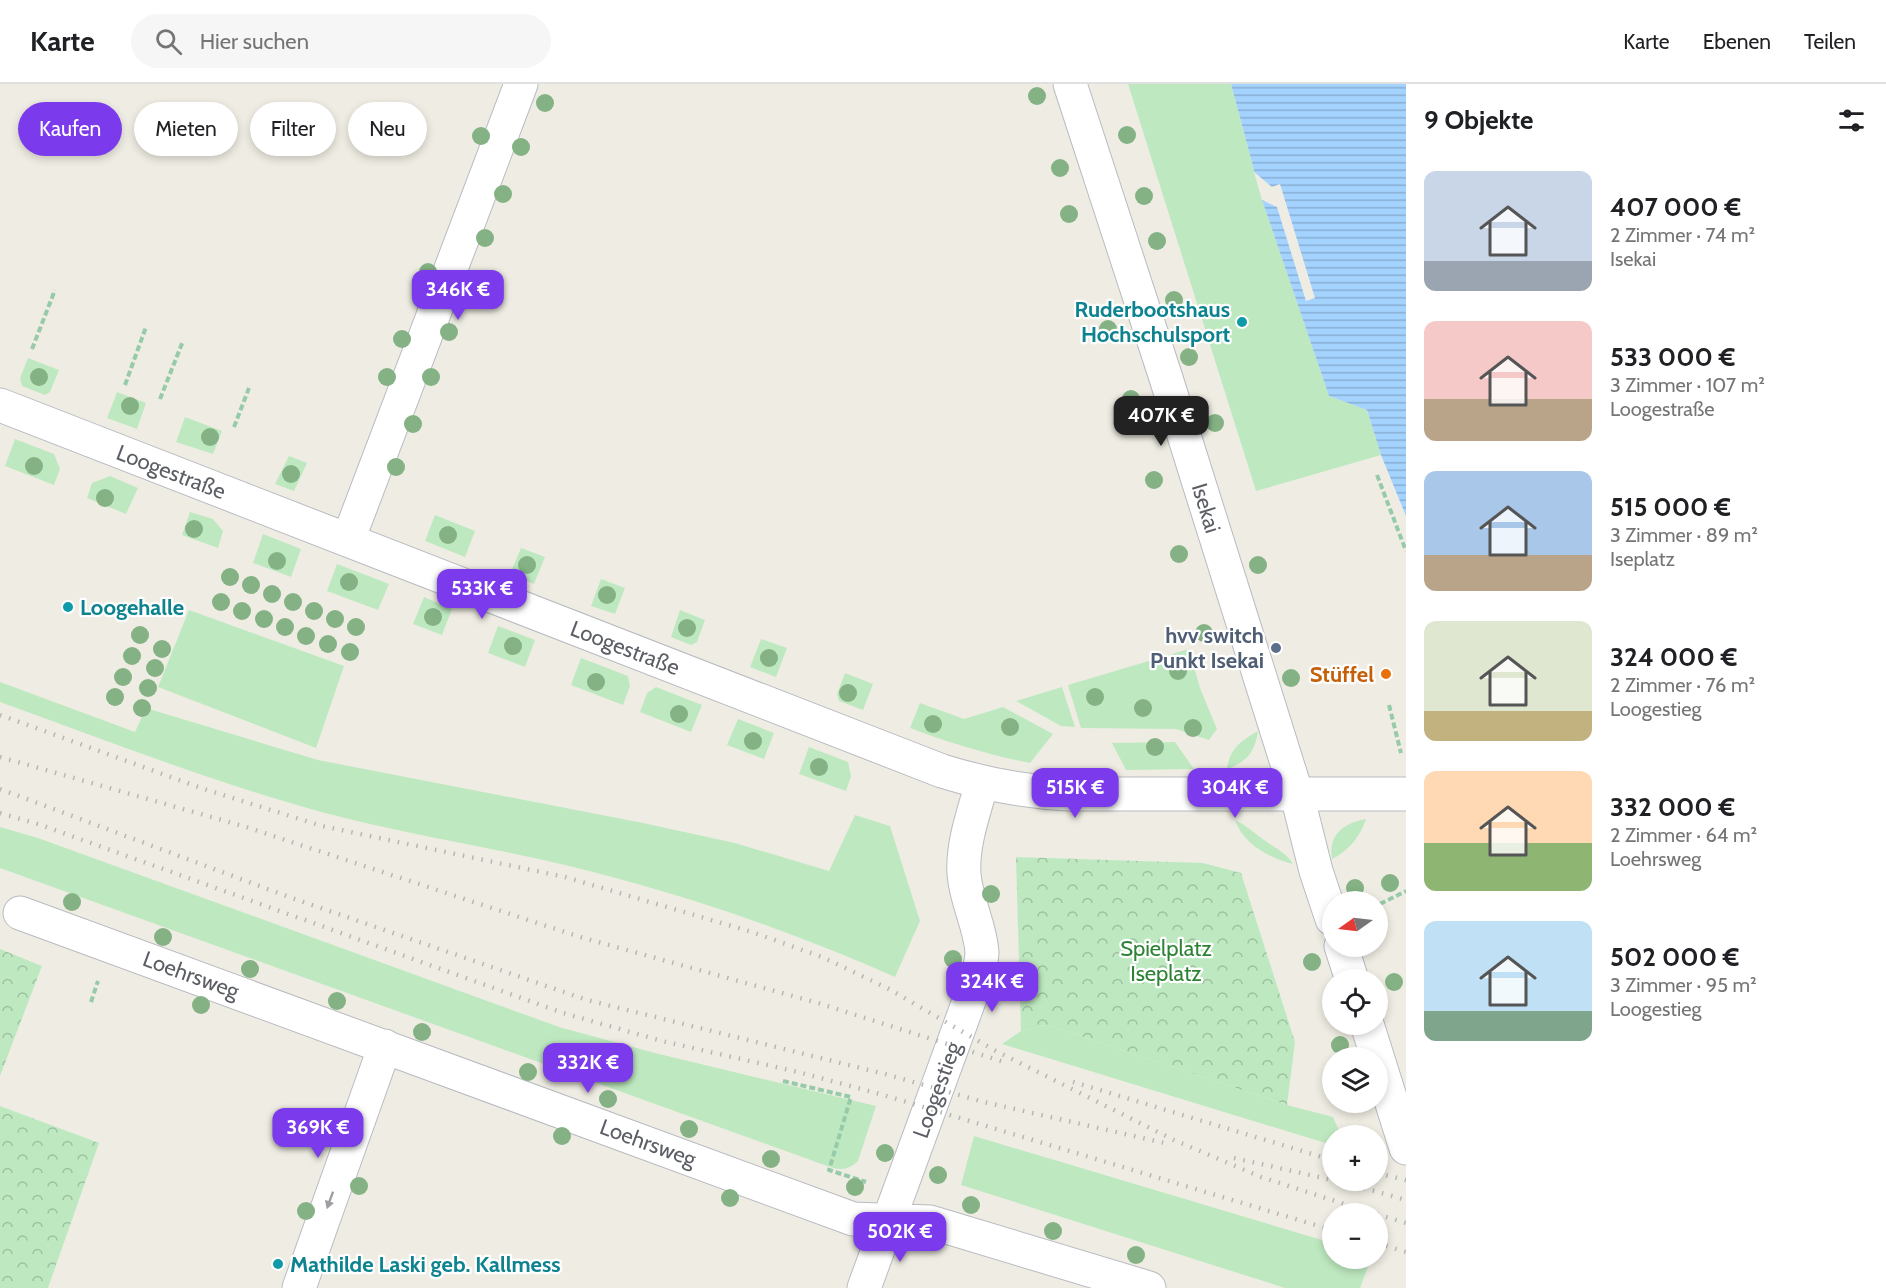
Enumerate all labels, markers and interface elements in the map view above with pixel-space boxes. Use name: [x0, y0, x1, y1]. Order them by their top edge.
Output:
search box: [131, 14, 551, 68]
text: Karte: [30, 24, 95, 58]
icon: search: [152, 25, 185, 58]
text: Hier suchen: [200, 28, 309, 55]
text: Karte: [1623, 29, 1670, 54]
text: Ebenen: [1703, 29, 1771, 54]
text: Teilen: [1804, 29, 1856, 54]
chip: Kaufen: [18, 102, 122, 156]
chip: Mieten: [134, 102, 238, 156]
chip: Filter: [250, 102, 336, 156]
chip: Neu: [348, 102, 427, 156]
text: 9 Objekte: [1424, 104, 1533, 136]
icon: filters: [1835, 104, 1868, 137]
text: 407 000 €: [1610, 191, 1741, 223]
icon: home: [1472, 195, 1544, 267]
text: 2 Zimmer · 74 m²: [1610, 223, 1755, 247]
text: Isekai: [1610, 247, 1656, 271]
pin: 346K €: [409, 270, 507, 321]
text: 346K €: [426, 277, 490, 301]
place label: Ruderbootshaus Hochschulsport: [1074, 296, 1230, 348]
marker: Ruderbootshaus Hochschulsport: [1235, 315, 1249, 329]
text: 533 000 €: [1610, 341, 1735, 373]
icon: home: [1472, 345, 1544, 417]
text: 3 Zimmer · 107 m²: [1610, 373, 1765, 397]
pin: 407K €: [1112, 396, 1210, 447]
text: Loogestraße: [1610, 397, 1715, 421]
text: 407K €: [1128, 403, 1194, 427]
street label: Loogestraße: [113, 439, 229, 505]
street label: Isekai: [1186, 480, 1226, 536]
text: 515 000 €: [1610, 491, 1731, 523]
icon: home: [1472, 495, 1544, 567]
text: 3 Zimmer · 89 m²: [1610, 523, 1758, 547]
text: Iseplatz: [1610, 547, 1675, 571]
pin: 533K €: [433, 569, 531, 620]
text: 533K €: [451, 576, 513, 600]
place label: Loogehalle: [80, 594, 184, 621]
marker: Loogehalle: [61, 600, 75, 614]
street label: Loogestraße: [567, 615, 683, 681]
place label: hvv switch Punkt Isekai: [1150, 622, 1264, 674]
marker: hvv switch Punkt Isekai: [1269, 641, 1283, 655]
text: 324 000 €: [1610, 641, 1737, 673]
icon: home: [1472, 645, 1544, 717]
place label: Stüffel: [1310, 661, 1374, 688]
marker: Stüffel: [1379, 667, 1393, 681]
text: 2 Zimmer · 76 m²: [1610, 673, 1755, 697]
text: Loogestieg: [1610, 697, 1701, 721]
pin: 515K €: [1026, 768, 1124, 819]
pin: 304K €: [1186, 768, 1284, 819]
text: 515K €: [1046, 775, 1104, 799]
text: 304K €: [1201, 775, 1269, 799]
text: 332 000 €: [1610, 791, 1735, 823]
icon: home: [1472, 795, 1544, 867]
text: 2 Zimmer · 64 m²: [1610, 823, 1757, 847]
text: Loehrsweg: [1610, 847, 1701, 871]
north arrow: [1322, 891, 1388, 957]
map controls: [1322, 891, 1388, 1269]
park label: Spielplatz Iseplatz: [1120, 935, 1212, 987]
text: 502 000 €: [1610, 941, 1740, 973]
street label: Loehrsweg: [139, 945, 244, 1005]
icon: home: [1472, 945, 1544, 1017]
pin: 324K €: [943, 962, 1041, 1013]
text: 324K €: [960, 969, 1024, 993]
button: locate: [1322, 969, 1388, 1035]
text: 3 Zimmer · 95 m²: [1610, 973, 1757, 997]
text: Loogestieg: [1610, 997, 1701, 1021]
street label: Loogestieg: [907, 1037, 967, 1142]
pin: 332K €: [539, 1043, 637, 1094]
button: layers: [1322, 1047, 1388, 1113]
text: 332K €: [557, 1050, 619, 1074]
pin: 369K €: [269, 1108, 367, 1159]
street label: Loehrsweg: [596, 1113, 701, 1173]
text: 369K €: [286, 1115, 350, 1139]
button: +: [1322, 1125, 1388, 1191]
one-way arrow: [325, 1191, 335, 1209]
button: −: [1322, 1203, 1388, 1269]
pin: 502K €: [851, 1212, 949, 1263]
text: 502K €: [867, 1219, 933, 1243]
place label: Mathilde Laski geb. Kallmess: [290, 1251, 561, 1278]
marker: Mathilde Laski geb. Kallmess: [271, 1257, 285, 1271]

